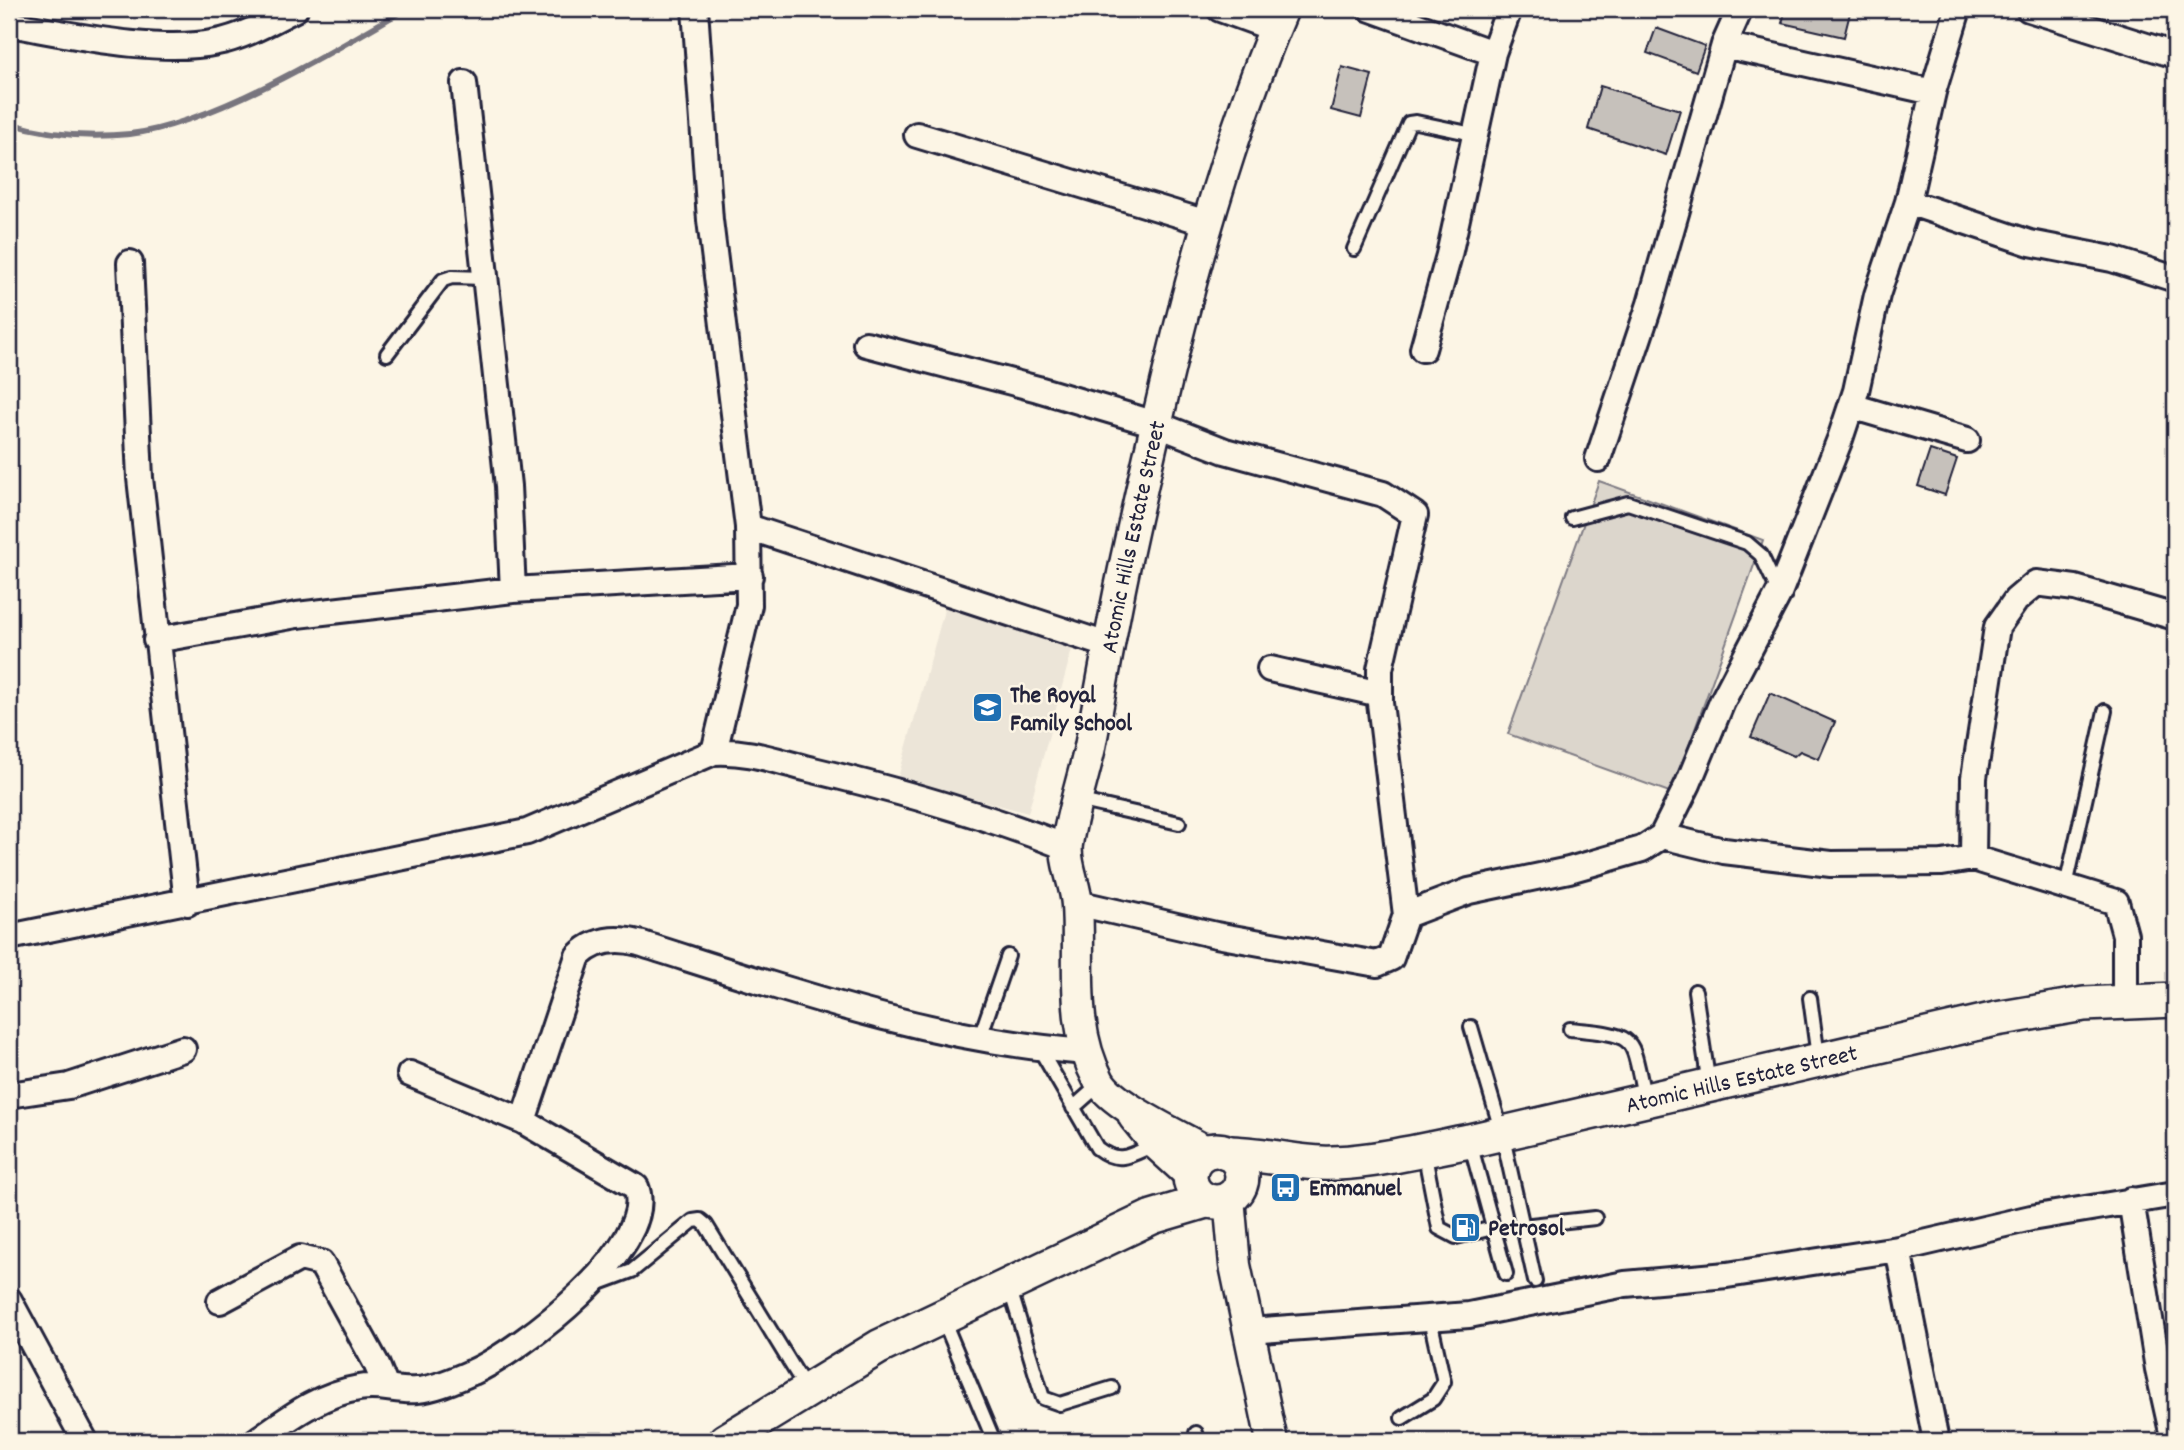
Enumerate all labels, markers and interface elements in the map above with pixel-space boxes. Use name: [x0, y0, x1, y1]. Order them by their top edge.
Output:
street label: Atomic Hills Estate Street: [1094, 417, 1176, 656]
place label: The Royal Family School: [1010, 680, 1132, 742]
school or university icon: The Royal Family School: [970, 691, 1004, 725]
street label: Atomic Hills Estate Street: [1623, 1038, 1861, 1124]
bus stop icon: Emmanuel: [1269, 1170, 1303, 1204]
place label: Emmanuel: [1309, 1173, 1402, 1207]
fuel station icon: Petrosol: [1448, 1210, 1482, 1244]
place label: Petrosol: [1488, 1213, 1565, 1247]

